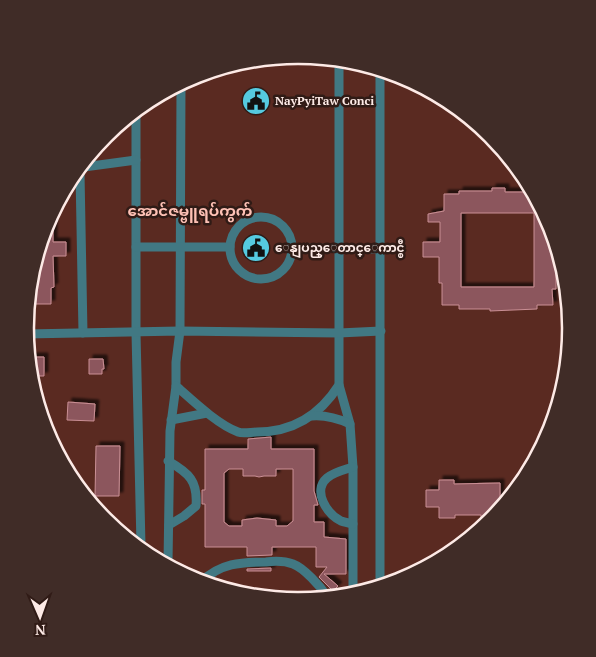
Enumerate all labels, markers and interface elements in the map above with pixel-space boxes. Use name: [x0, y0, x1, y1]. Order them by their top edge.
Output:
public building icon: NayPyiTaw Conci: [241, 86, 271, 116]
place label: NayPyiTaw Conci: [275, 93, 374, 108]
district label: အောင်ဇမ္ဗူရပ်ကွက်: [127, 200, 253, 223]
public building icon: ေနျပည္ေတာင္ေကာင္စီ: [241, 233, 271, 263]
place label: ေနျပည္ေတာင္ေကာင္စီ: [275, 239, 405, 259]
north arrow: [15, 592, 65, 642]
text: N: [34, 621, 46, 640]

